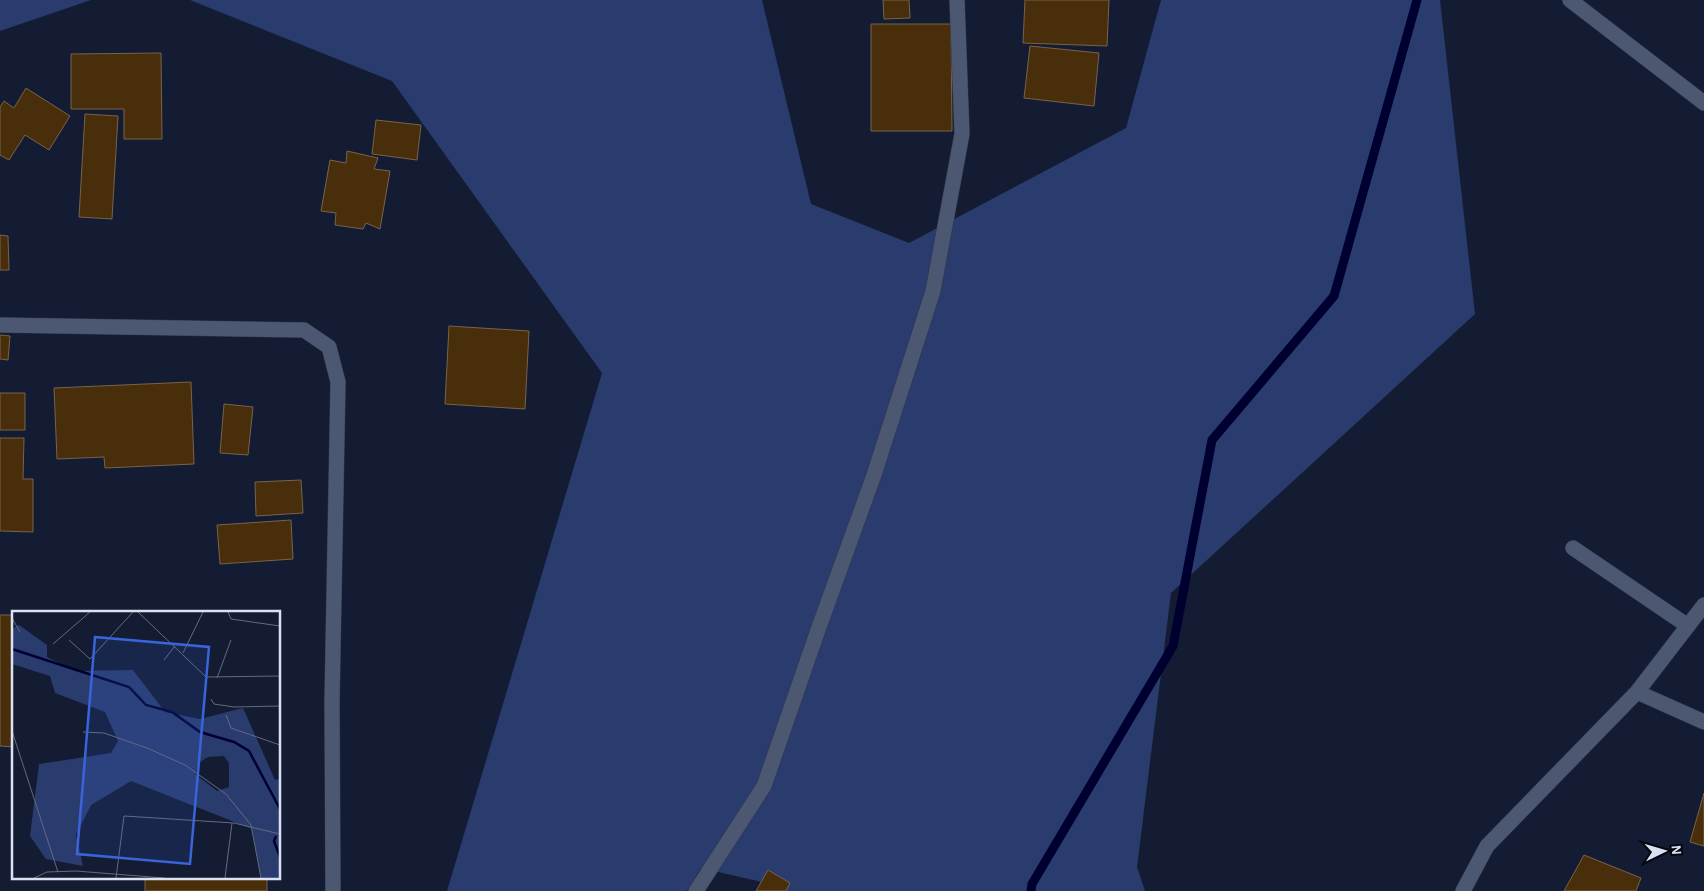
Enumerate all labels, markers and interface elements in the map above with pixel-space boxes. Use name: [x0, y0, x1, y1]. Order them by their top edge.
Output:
inset map: [12, 611, 280, 878]
north arrow: [1639, 826, 1689, 876]
text: N: [1669, 844, 1683, 855]

